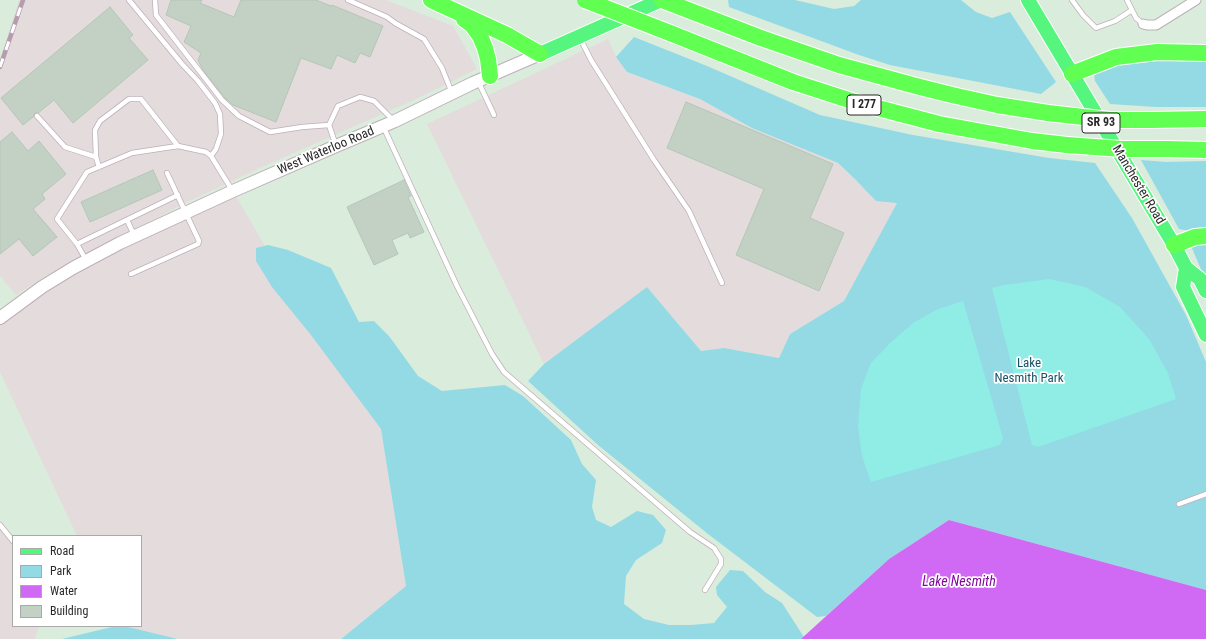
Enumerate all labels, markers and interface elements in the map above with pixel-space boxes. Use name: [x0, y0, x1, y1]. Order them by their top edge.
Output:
road number: I 277: [847, 95, 881, 115]
road number: SR 93: [1082, 113, 1120, 133]
street label: West Waterloo Road: [275, 124, 377, 178]
street label: Manchester Road: [1108, 143, 1168, 227]
park label: Lake Nesmith Park: [994, 356, 1064, 387]
legend: [12, 535, 142, 627]
text: Road: [50, 544, 74, 558]
text: Park: [50, 564, 71, 578]
water label: Lake Nesmith: [922, 574, 996, 590]
text: Water: [50, 584, 78, 598]
text: Building: [50, 604, 88, 618]

